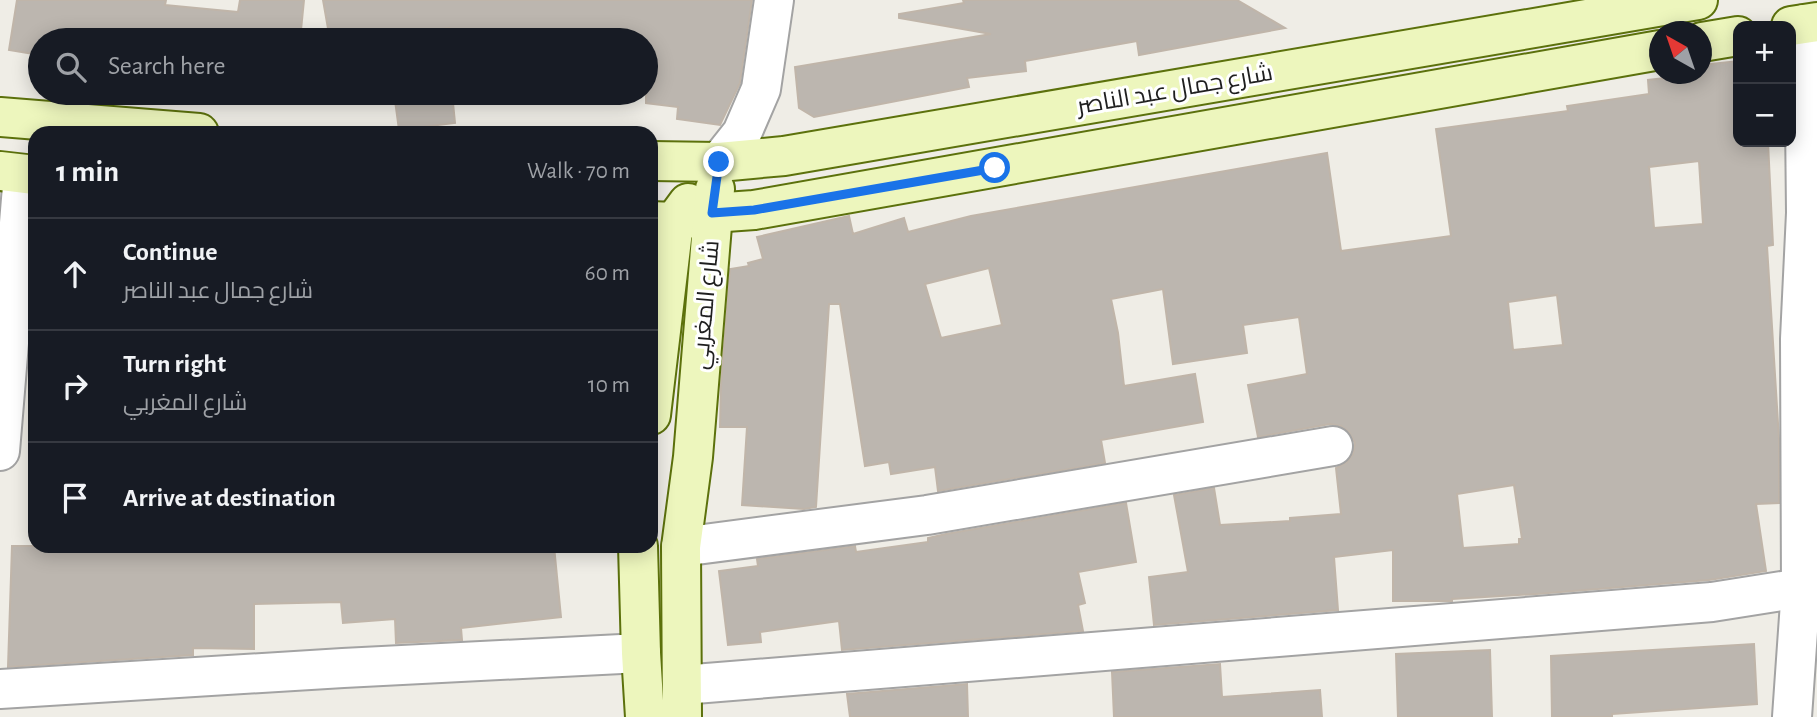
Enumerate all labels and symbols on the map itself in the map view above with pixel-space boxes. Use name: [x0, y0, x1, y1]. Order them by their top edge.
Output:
north arrow: [1649, 21, 1712, 84]
street label: شارع جمال عبد الناصر: [1073, 60, 1275, 122]
route end: [703, 146, 734, 177]
route start: [979, 152, 1010, 183]
street label: شارع المغربي: [687, 239, 730, 371]

